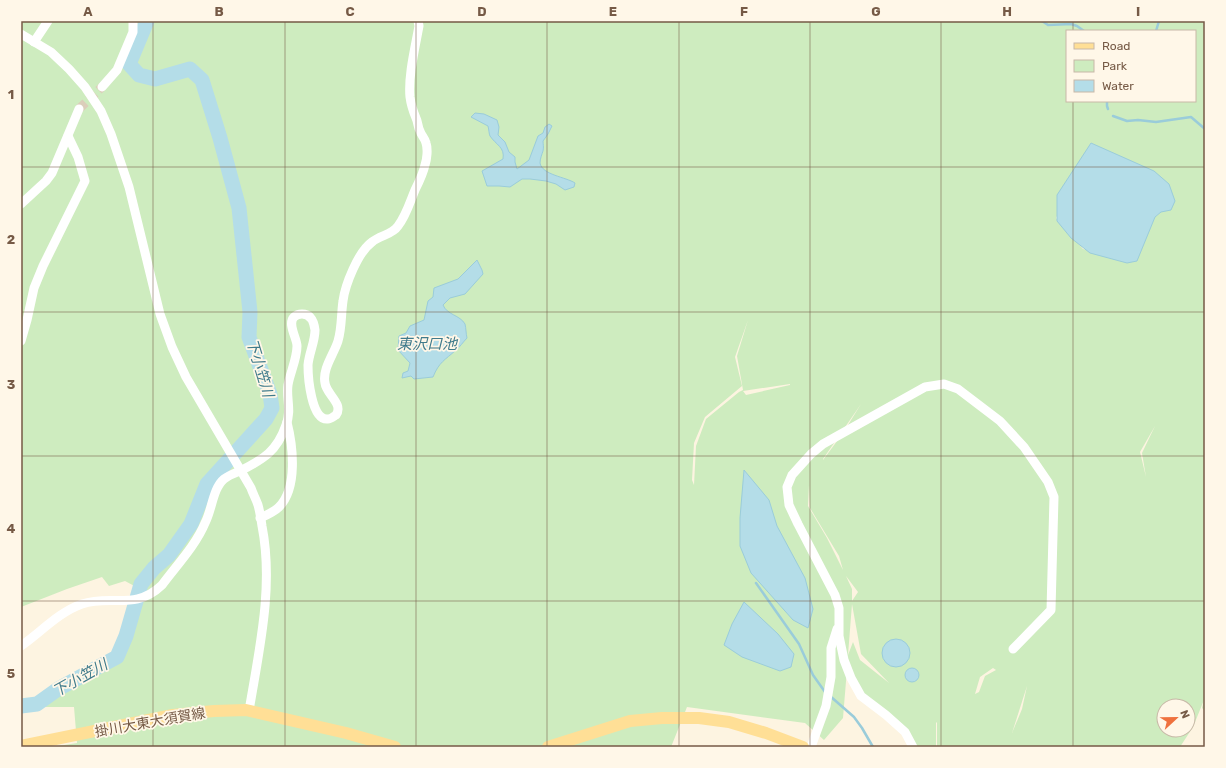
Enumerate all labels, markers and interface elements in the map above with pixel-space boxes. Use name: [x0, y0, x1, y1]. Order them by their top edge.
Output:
text: A: [83, 4, 93, 19]
text: B: [214, 4, 224, 19]
text: C: [345, 4, 355, 19]
text: D: [477, 4, 487, 19]
text: E: [609, 4, 617, 19]
text: F: [740, 4, 748, 19]
text: G: [871, 4, 881, 19]
text: H: [1002, 4, 1012, 19]
text: I: [1136, 4, 1140, 19]
legend: [1066, 30, 1196, 102]
text: Road: [1102, 39, 1130, 53]
text: Park: [1102, 59, 1128, 73]
text: Water: [1102, 79, 1134, 93]
text: 1: [8, 87, 14, 102]
text: 2: [7, 232, 15, 247]
water label: 東沢口池: [397, 335, 459, 353]
water label: 下小笠川: [243, 337, 278, 401]
text: 3: [7, 377, 16, 392]
text: 4: [7, 521, 16, 536]
water label: 下小笠川: [49, 655, 112, 700]
text: 5: [7, 666, 15, 681]
north arrow: [1156, 698, 1196, 738]
street label: 掛川大東大須賀線: [93, 704, 207, 741]
text: N: [1177, 708, 1192, 721]

